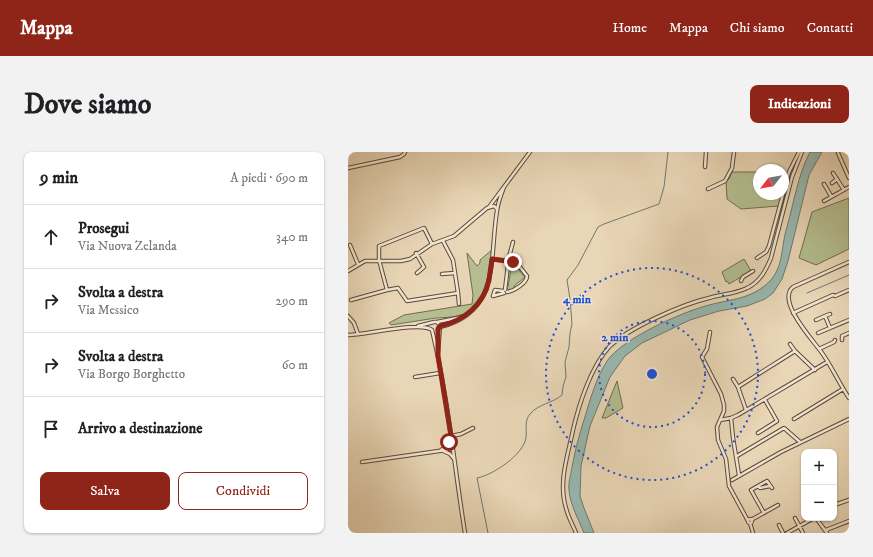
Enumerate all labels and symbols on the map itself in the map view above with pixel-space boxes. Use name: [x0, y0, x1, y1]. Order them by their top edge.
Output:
north arrow: [753, 164, 789, 200]
route end: [504, 253, 522, 271]
text: 4 min: [562, 292, 592, 307]
text: 2 min: [602, 330, 629, 345]
centre of rings: [645, 367, 659, 381]
route start: [440, 433, 458, 451]

